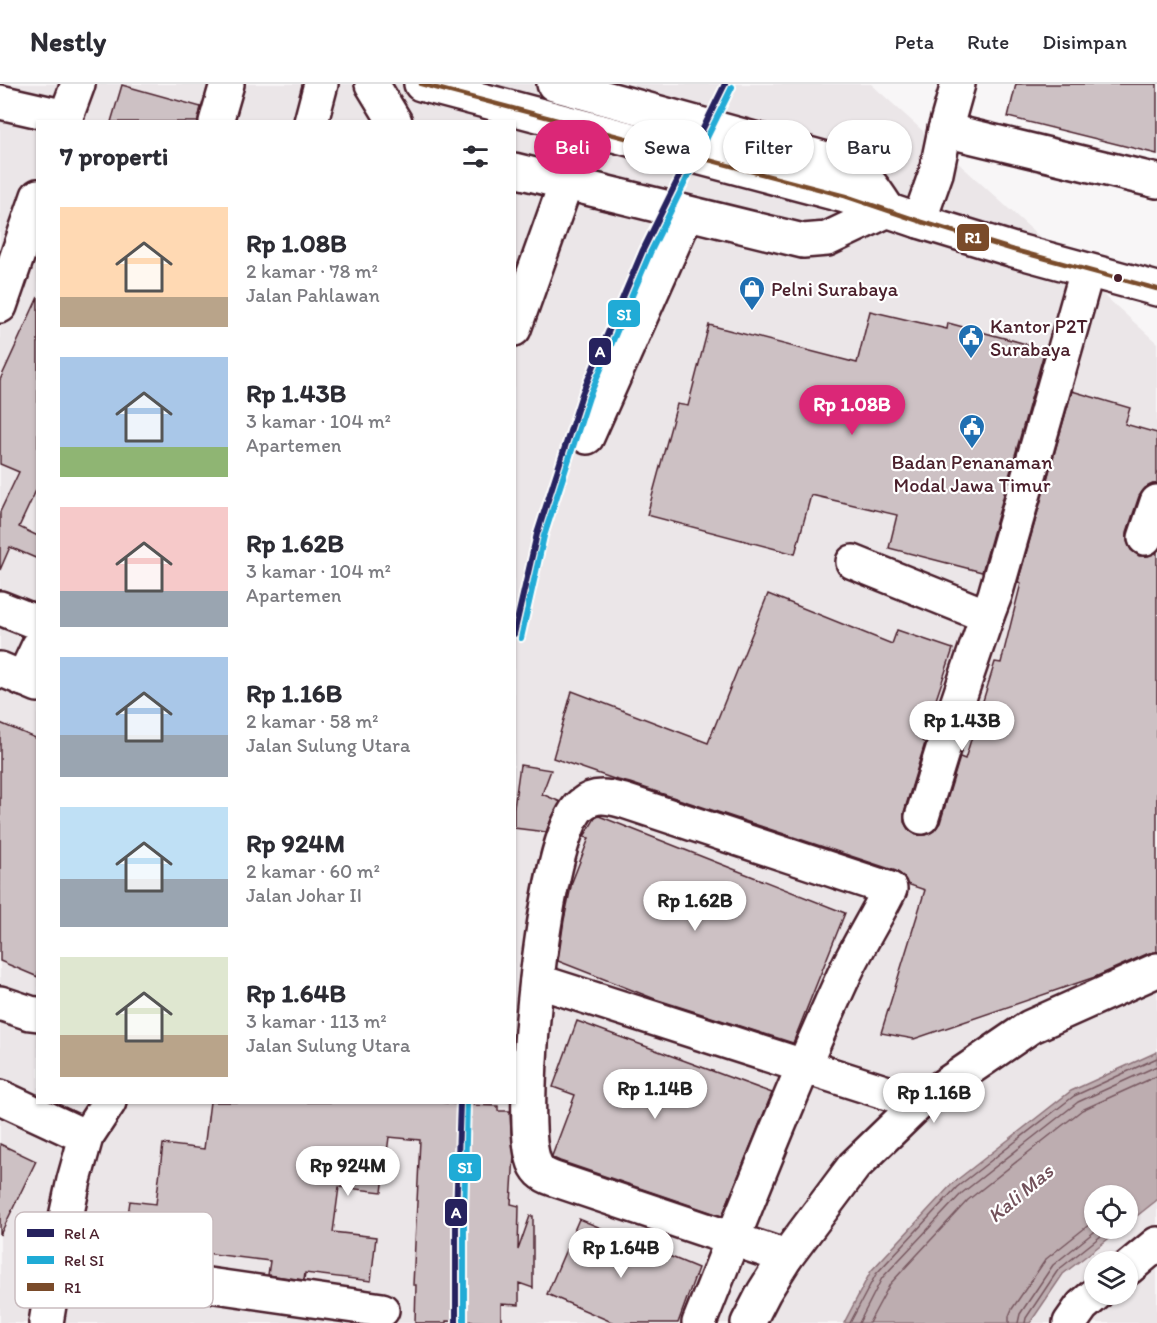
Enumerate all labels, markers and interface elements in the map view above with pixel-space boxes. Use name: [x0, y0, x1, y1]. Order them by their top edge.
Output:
text: Nestly: [30, 24, 106, 58]
text: Peta: [894, 29, 934, 54]
text: Rute: [967, 29, 1009, 54]
text: Disimpan: [1042, 29, 1127, 54]
chip: Beli: [534, 120, 611, 174]
chip: Sewa: [623, 120, 711, 174]
chip: Filter: [723, 120, 814, 174]
chip: Baru: [826, 120, 912, 174]
text: 7 properti: [60, 140, 168, 172]
icon: filters: [459, 140, 492, 173]
line badge: R1: [956, 223, 990, 252]
text: Rp 1.08B: [246, 227, 347, 259]
text: R1: [964, 228, 982, 247]
icon: home: [108, 231, 180, 303]
text: 2 kamar · 78 m²: [246, 259, 378, 283]
unlabelled marker: [1112, 272, 1124, 284]
shop icon: Pelni Surabaya: [737, 274, 767, 312]
place label: Pelni Surabaya: [771, 277, 899, 301]
text: Jalan Pahlawan: [246, 283, 380, 307]
line badge: SI: [607, 299, 641, 328]
text: SI: [617, 305, 632, 324]
place label: Kantor P2T Surabaya: [990, 314, 1088, 361]
public building icon: Kantor P2T Surabaya: [956, 322, 986, 360]
line badge: A: [588, 337, 612, 366]
text: A: [594, 342, 606, 361]
text: Rp 1.43B: [246, 377, 346, 409]
icon: home: [108, 381, 180, 453]
pin: Rp 1.08B: [790, 385, 914, 436]
text: Rp 1.08B: [813, 392, 891, 416]
text: 3 kamar · 104 m²: [246, 409, 391, 433]
public building icon: Badan Penanaman Modal Jawa Timur: [957, 412, 987, 450]
text: Apartemen: [246, 433, 341, 457]
place label: Badan Penanaman Modal Jawa Timur: [891, 450, 1053, 497]
text: Rp 1.62B: [246, 527, 344, 559]
icon: home: [108, 531, 180, 603]
text: 3 kamar · 104 m²: [246, 559, 391, 583]
text: Apartemen: [246, 583, 341, 607]
text: Rp 1.16B: [246, 677, 342, 709]
icon: home: [108, 681, 180, 753]
pin: Rp 1.43B: [900, 701, 1024, 752]
text: Rp 1.43B: [923, 708, 1001, 732]
text: 2 kamar · 58 m²: [246, 709, 378, 733]
text: Jalan Sulung Utara: [246, 733, 410, 757]
text: Rp 924M: [246, 827, 345, 859]
icon: home: [108, 831, 180, 903]
text: 2 kamar · 60 m²: [246, 859, 380, 883]
pin: Rp 1.62B: [633, 881, 757, 932]
text: Jalan Johar II: [246, 883, 362, 907]
text: Rp 1.62B: [657, 888, 733, 912]
text: Rp 1.64B: [246, 977, 346, 1009]
icon: home: [108, 981, 180, 1053]
text: 3 kamar · 113 m²: [246, 1009, 387, 1033]
text: Jalan Sulung Utara: [246, 1033, 410, 1057]
pin: Rp 1.14B: [593, 1069, 717, 1120]
pin: Rp 1.16B: [872, 1073, 996, 1124]
text: Rp 1.14B: [617, 1076, 693, 1100]
text: Rp 1.16B: [897, 1080, 971, 1104]
pin: Rp 924M: [293, 1146, 403, 1197]
text: Rp 924M: [310, 1153, 386, 1177]
line badge: SI: [448, 1153, 482, 1182]
water label: Kali Mas: [982, 1157, 1059, 1228]
text: SI: [458, 1158, 473, 1177]
map controls: [1084, 1185, 1138, 1305]
button: locate: [1084, 1185, 1138, 1239]
line badge: A: [444, 1198, 468, 1227]
text: A: [450, 1203, 462, 1222]
legend: [15, 1212, 213, 1308]
text: Rel A: [64, 1224, 100, 1243]
pin: Rp 1.64B: [559, 1228, 683, 1279]
text: Rp 1.64B: [583, 1235, 659, 1259]
text: Rel SI: [64, 1251, 104, 1270]
button: layers: [1084, 1251, 1138, 1305]
text: R1: [64, 1278, 82, 1297]

